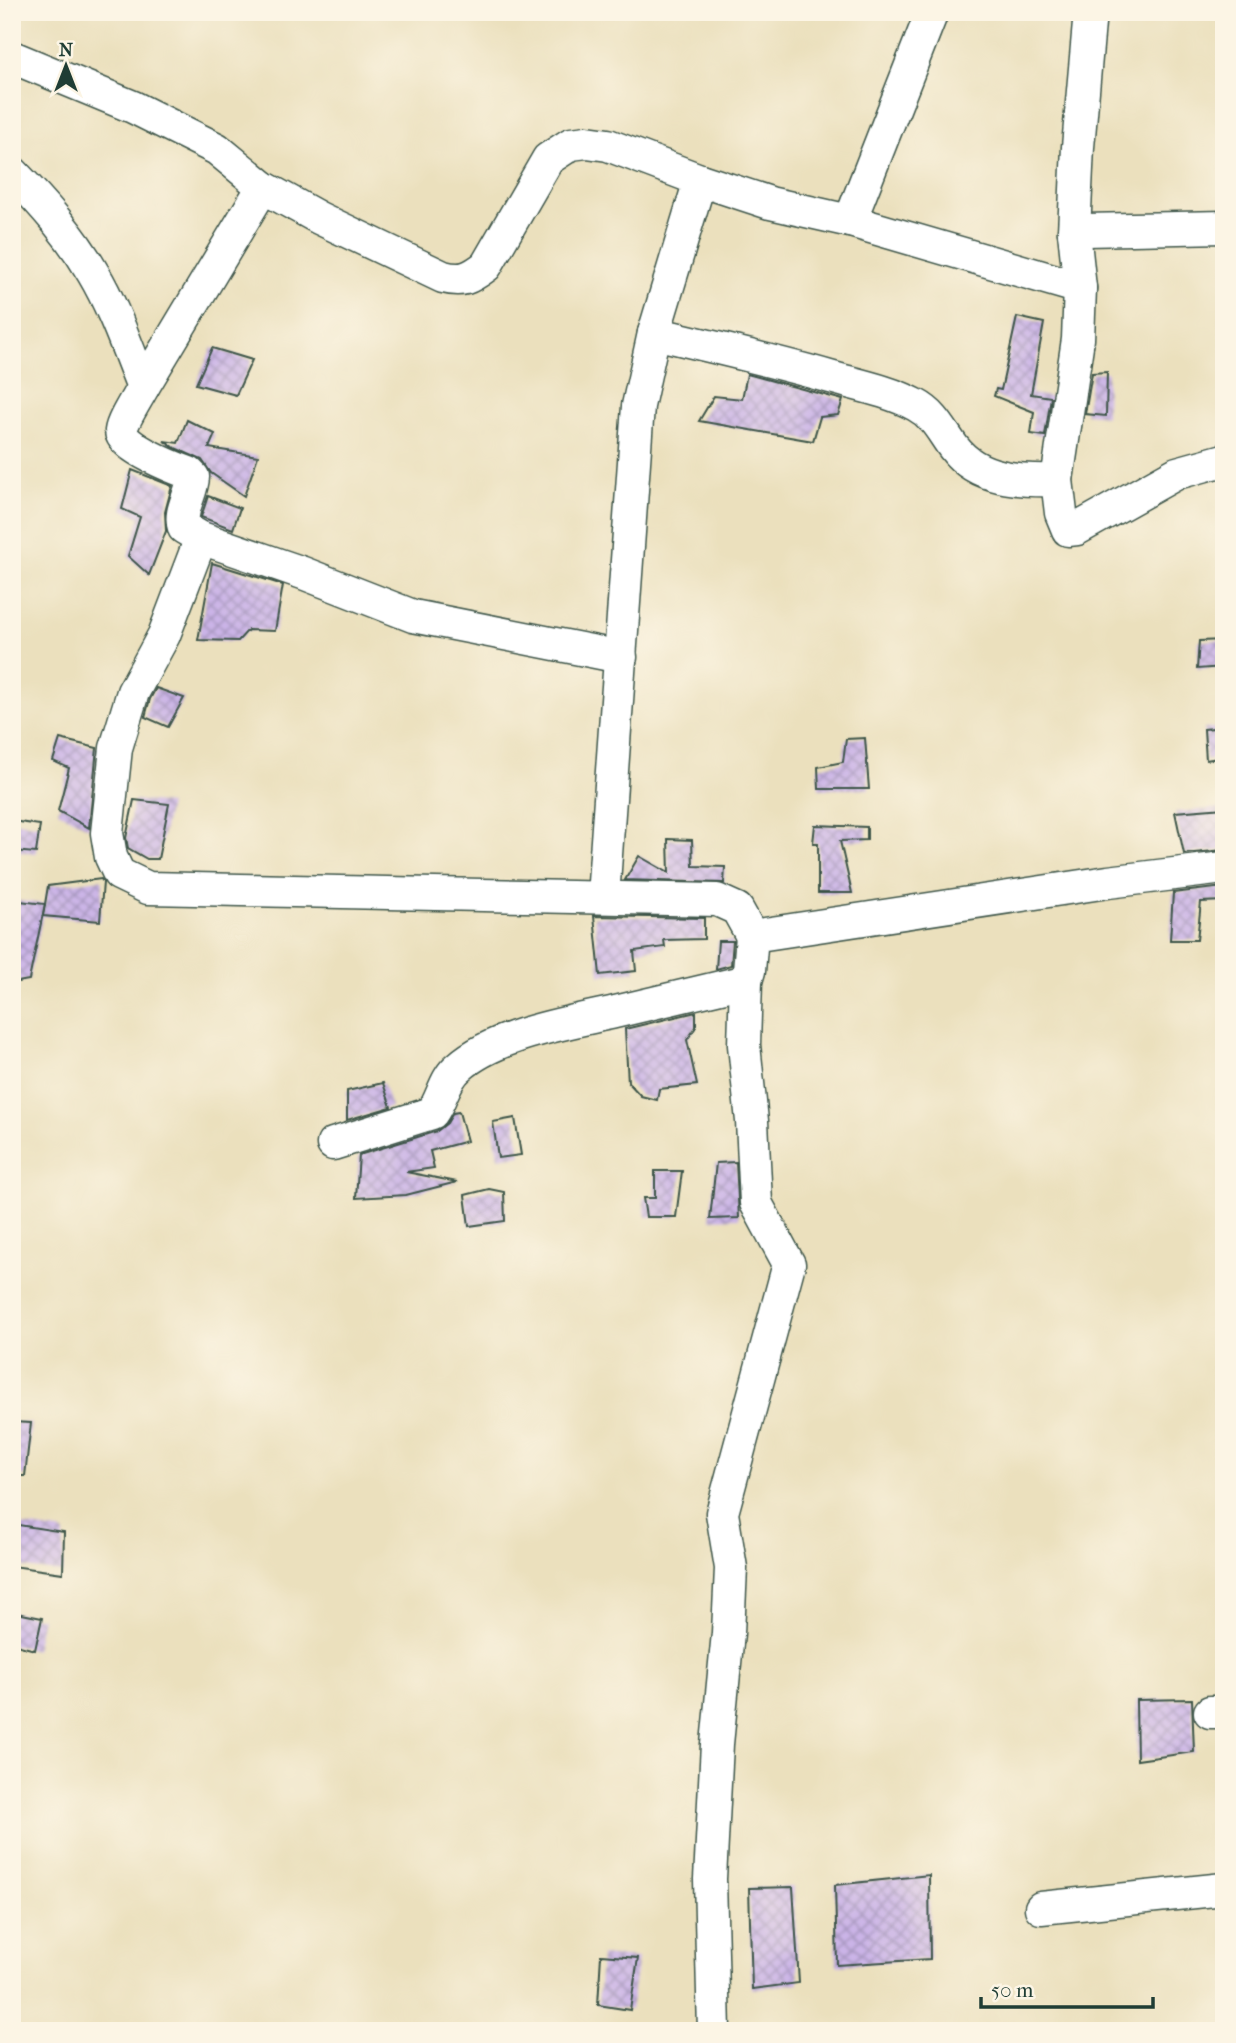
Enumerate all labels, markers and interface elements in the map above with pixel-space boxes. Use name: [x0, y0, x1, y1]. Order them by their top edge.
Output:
north arrow: [32, 32, 102, 102]
text: N: [59, 39, 74, 61]
scale bar: [981, 1966, 1152, 2010]
text: 50 m: [991, 1978, 1034, 2002]

